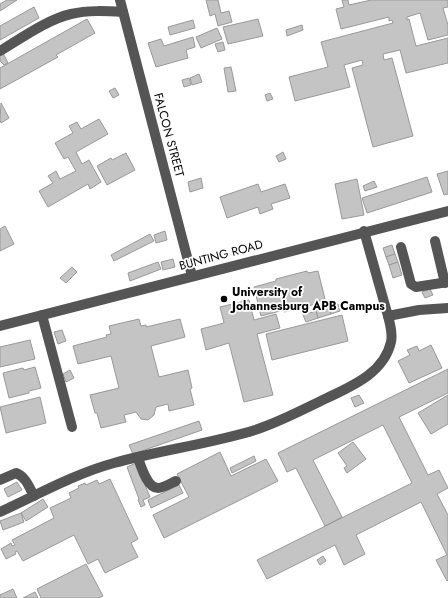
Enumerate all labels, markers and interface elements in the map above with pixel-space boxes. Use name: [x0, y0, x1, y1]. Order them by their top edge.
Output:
street label: FALCON STREET: [149, 91, 189, 179]
street label: BUNTING ROAD: [177, 235, 265, 275]
place label: University of Johannesburg APB Campus: [230, 283, 385, 315]
marker: University of Johannesburg APB Campus: [219, 294, 229, 304]

